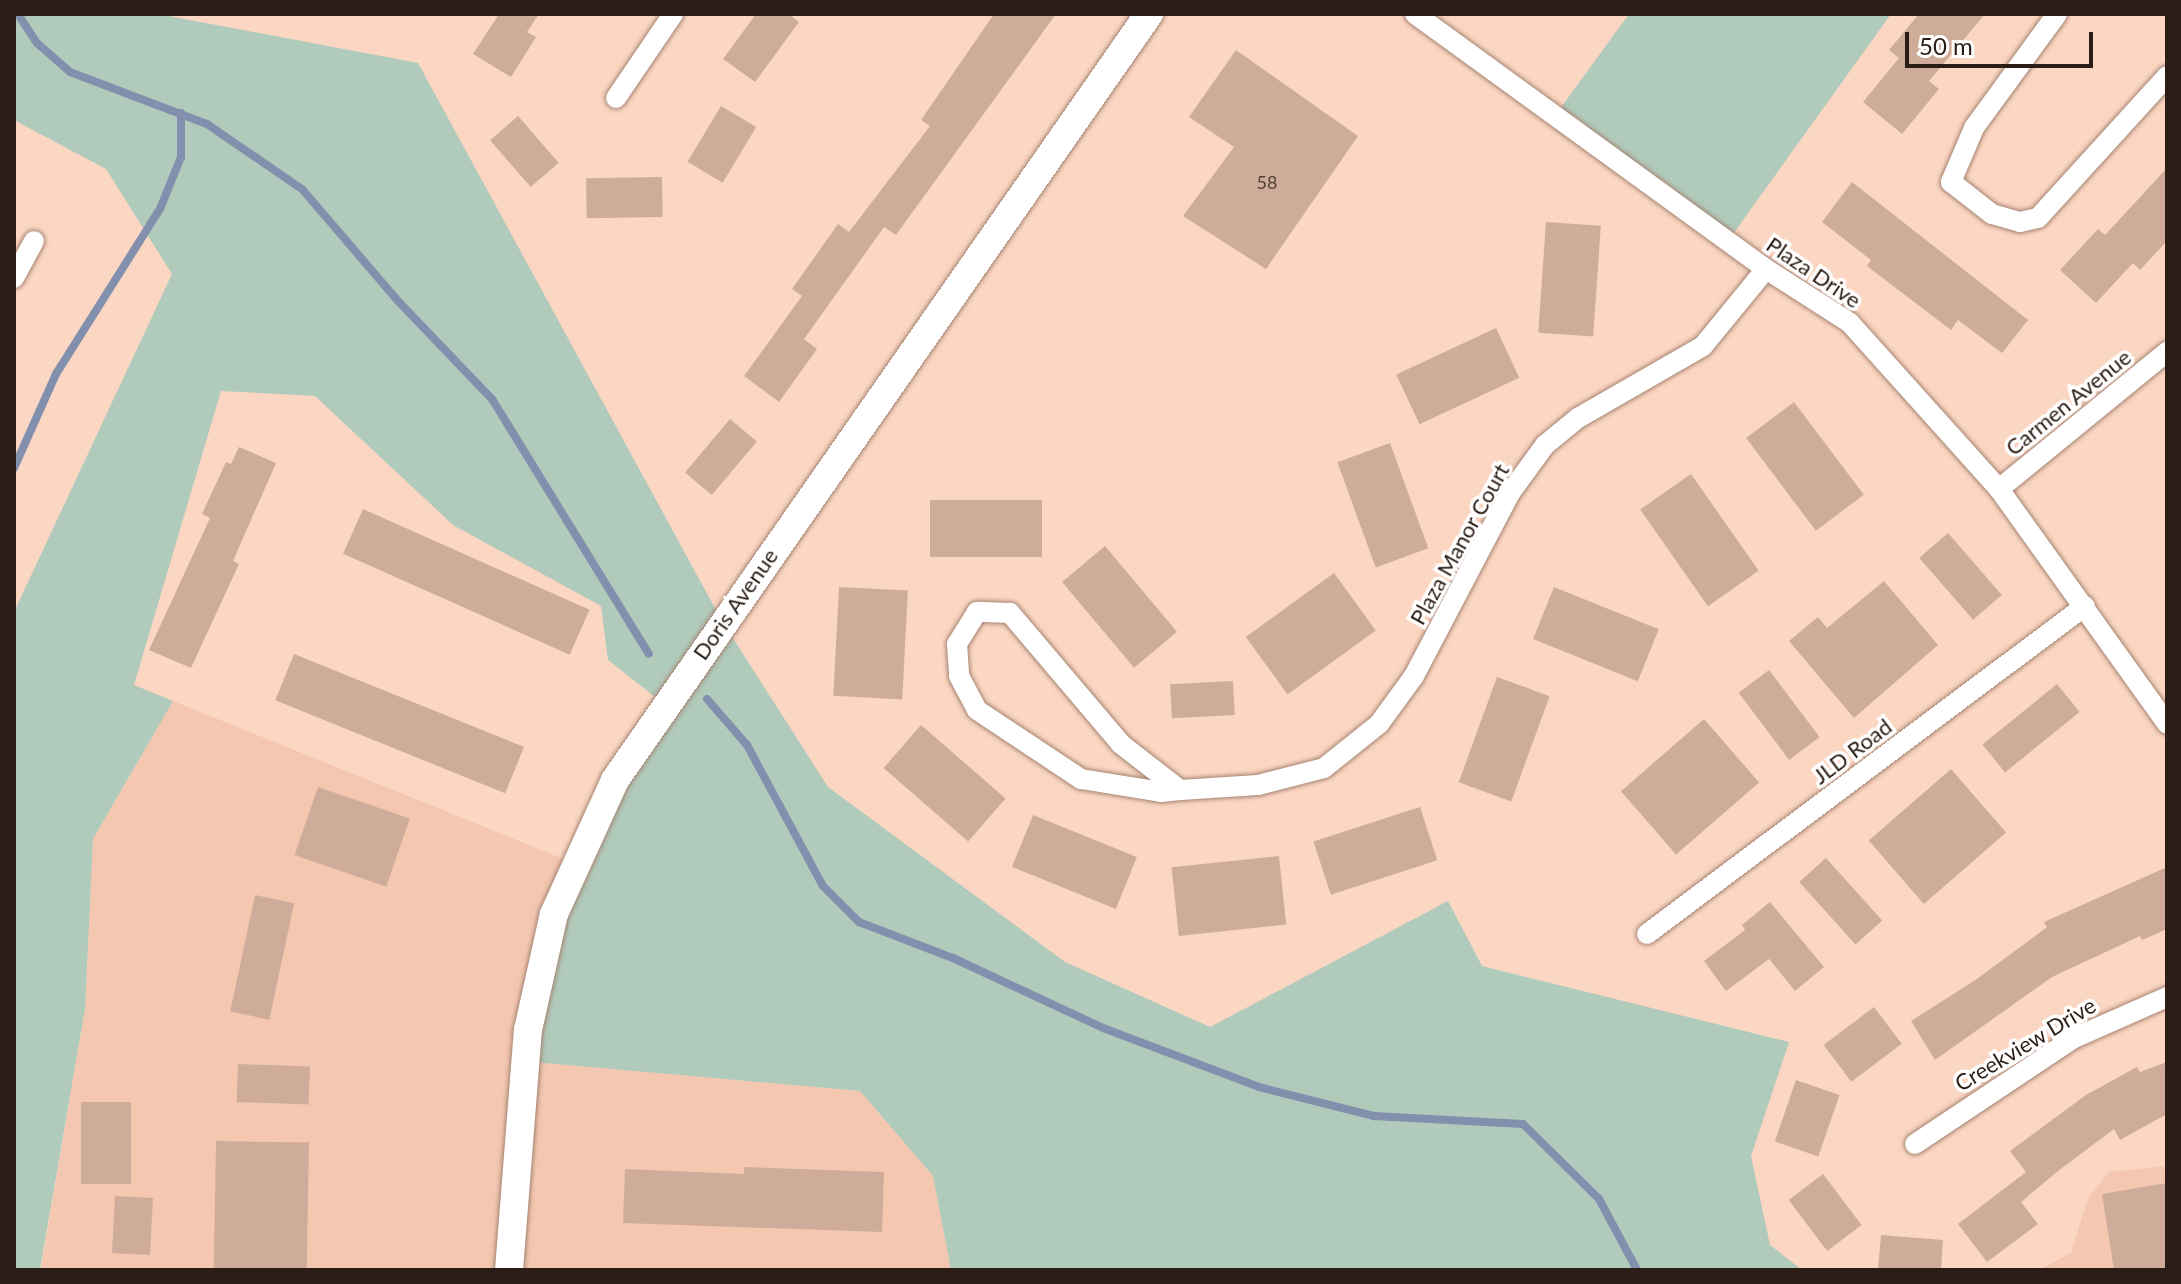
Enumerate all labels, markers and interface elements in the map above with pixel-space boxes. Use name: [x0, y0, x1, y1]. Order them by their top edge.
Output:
scale bar: [1909, 16, 2097, 66]
text: 50 m: [1919, 31, 1973, 60]
house number: 58: [1257, 171, 1277, 193]
street label: Plaza Drive: [1762, 231, 1866, 313]
street label: Carmen Avenue: [2000, 343, 2136, 461]
street label: Plaza Manor Court: [1404, 459, 1514, 629]
street label: Doris Avenue: [687, 543, 783, 665]
street label: JLD Road: [1807, 713, 1897, 789]
street label: Creekview Drive: [1950, 991, 2100, 1097]

